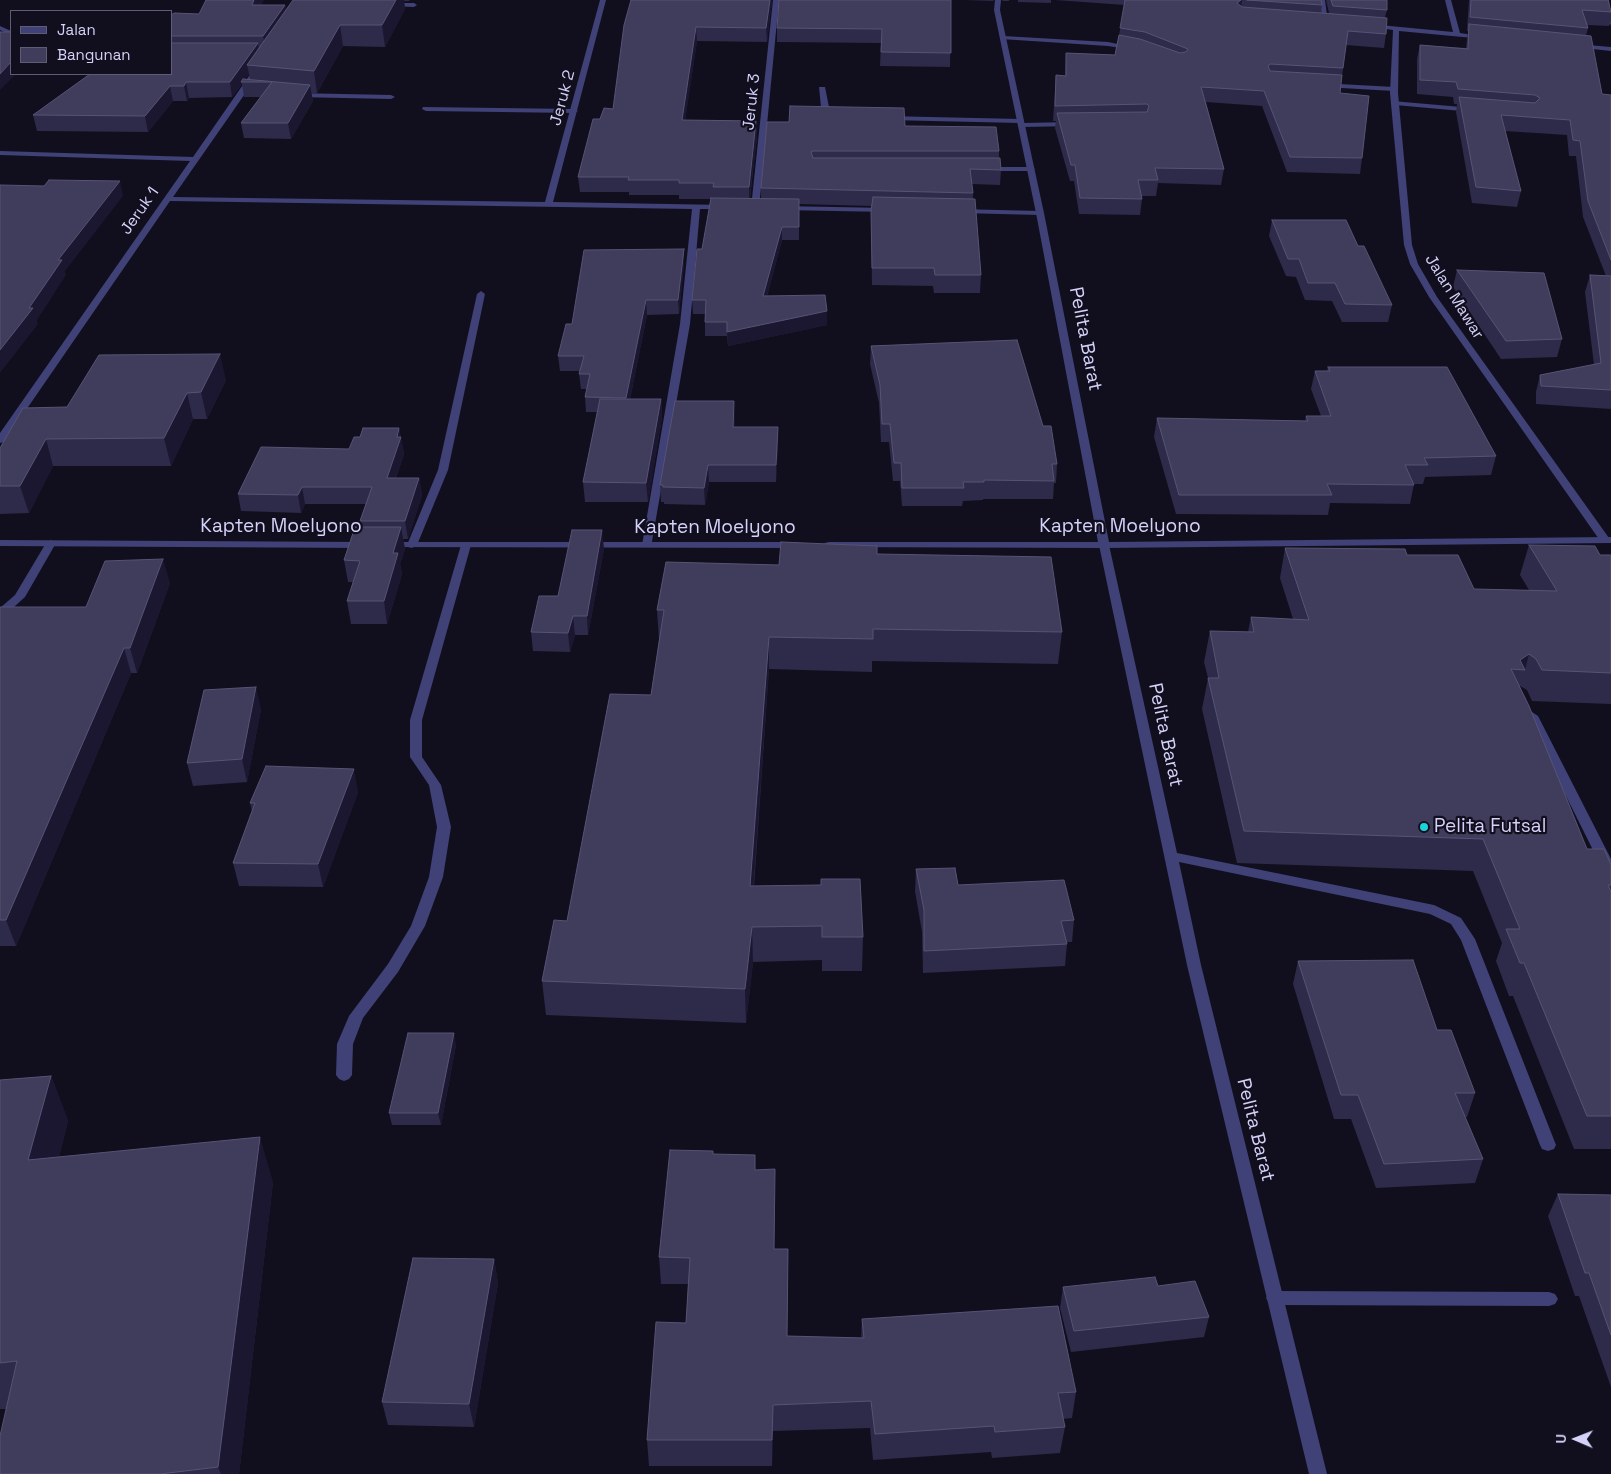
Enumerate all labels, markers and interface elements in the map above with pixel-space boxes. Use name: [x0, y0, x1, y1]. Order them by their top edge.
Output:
legend: [10, 10, 172, 75]
text: Jalan: [57, 20, 96, 39]
text: Bangunan: [57, 45, 131, 64]
street label: Jeruk 2: [546, 68, 580, 128]
street label: Jeruk 3: [739, 73, 765, 131]
street label: Jeruk 1: [117, 183, 163, 239]
street label: Jalan Mawar: [1420, 251, 1488, 343]
street label: Pelita Barat: [1064, 285, 1106, 393]
street label: Kapten Moelyono: [200, 516, 362, 538]
street label: Kapten Moelyono: [1039, 516, 1201, 538]
street label: Kapten Moelyono: [634, 517, 796, 539]
street label: Pelita Barat: [1143, 681, 1187, 789]
place label: Pelita Futsal: [1434, 816, 1546, 838]
marker: Pelita Futsal: [1418, 821, 1430, 833]
street label: Pelita Barat: [1231, 1076, 1279, 1184]
north arrow: [1551, 1414, 1601, 1464]
text: U: [1552, 1434, 1570, 1444]

